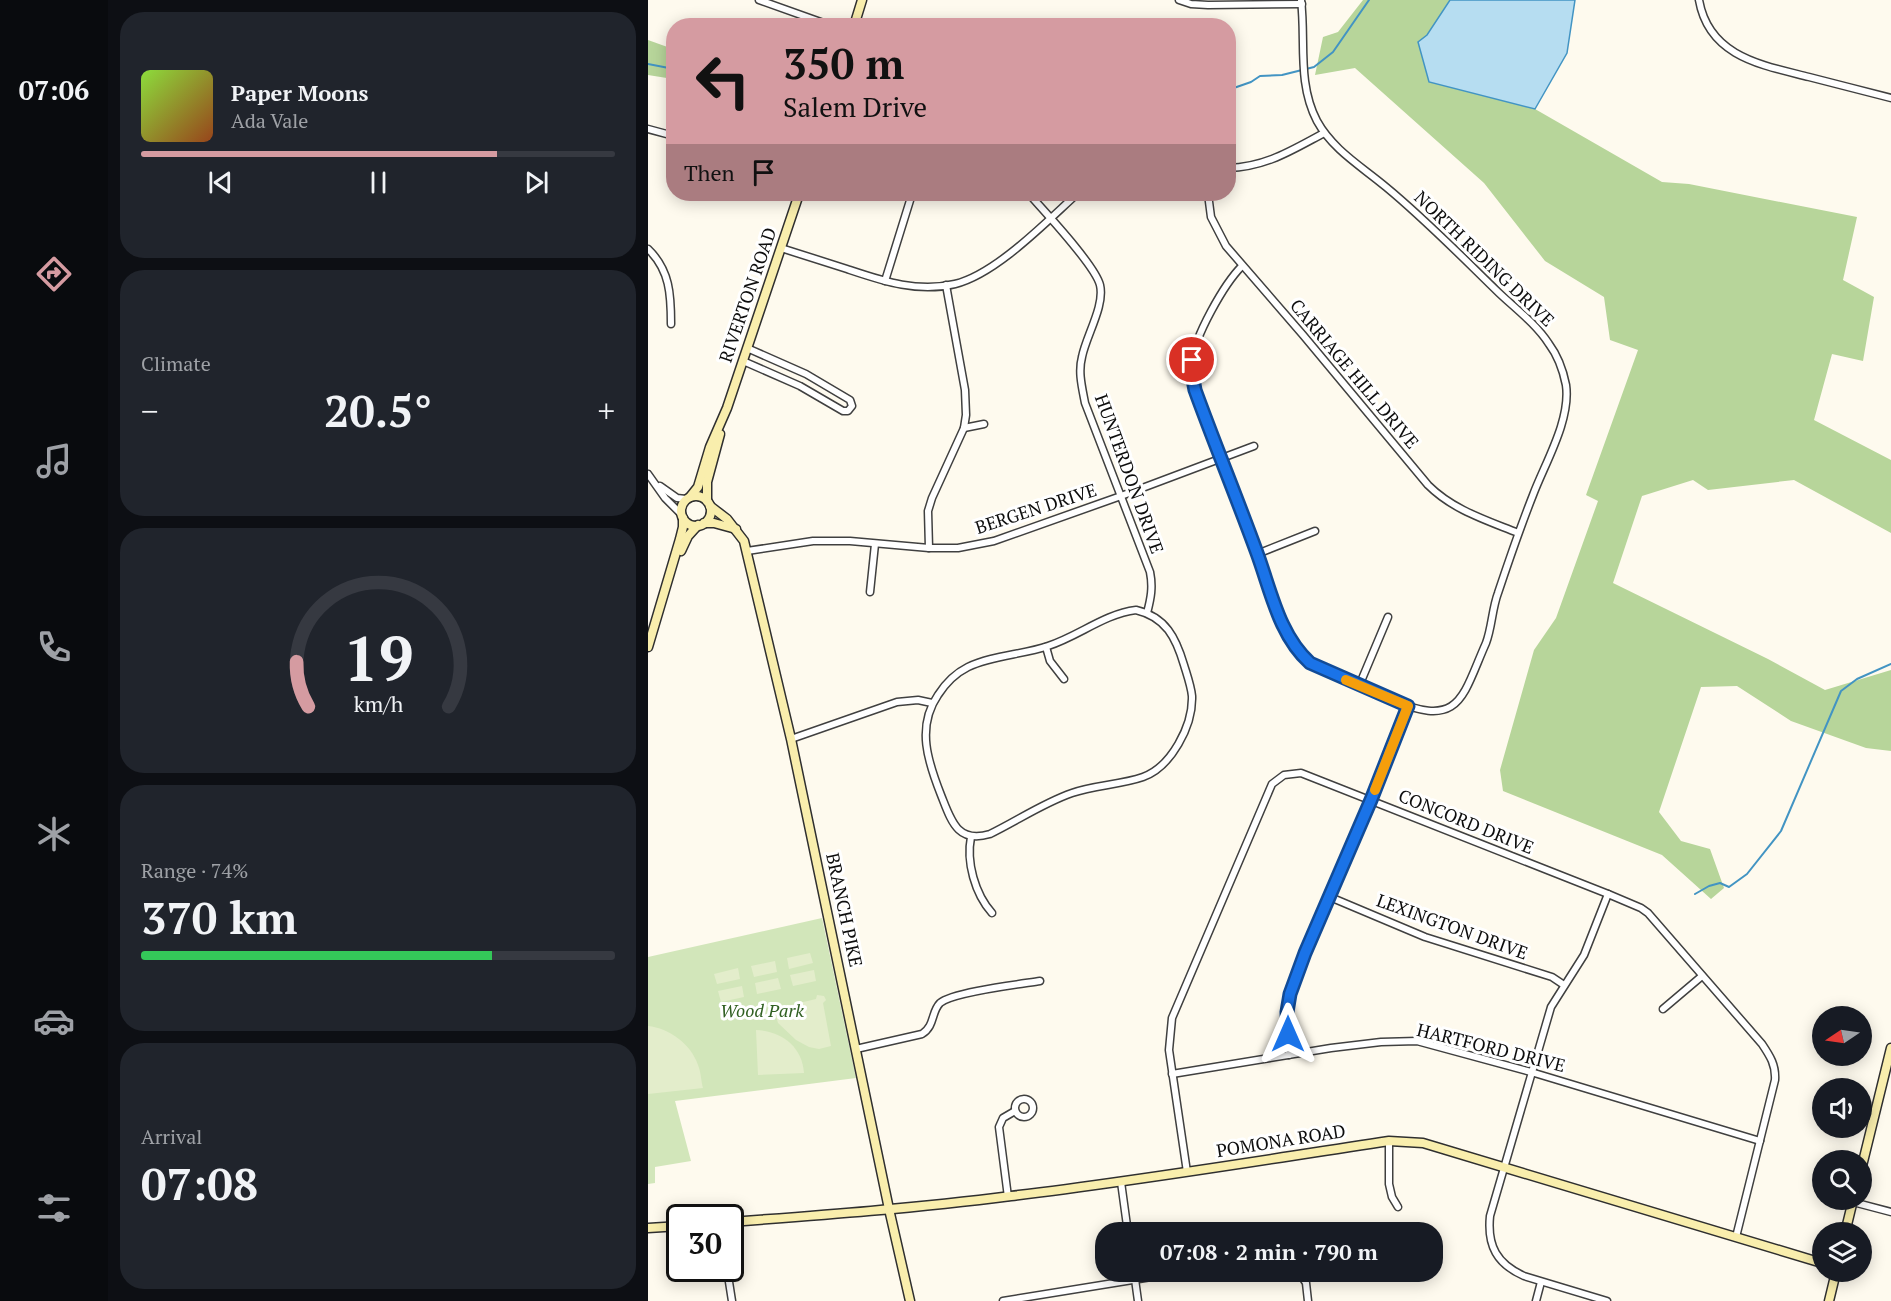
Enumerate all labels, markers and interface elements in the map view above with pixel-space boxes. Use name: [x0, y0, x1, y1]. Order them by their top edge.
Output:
text: 350 m: [783, 35, 904, 91]
icon: left: [684, 42, 762, 120]
text: 07:06: [19, 72, 89, 108]
text: Paper Moons: [231, 78, 369, 107]
text: Salem Drive: [783, 89, 927, 125]
text: Ada Vale: [231, 107, 308, 134]
icon: arrive: [747, 156, 780, 189]
text: Then: [684, 158, 735, 187]
icon: previous: [204, 166, 237, 199]
icon: pause: [362, 166, 395, 199]
icon: next: [520, 166, 553, 199]
street label: NORTH RIDING DRIVE: [1410, 185, 1560, 331]
street label: RIVERTON ROAD: [713, 224, 781, 365]
icon: directions: [33, 253, 75, 295]
street label: CARRIAGE HILL DRIVE: [1285, 294, 1424, 453]
pin: [1166, 334, 1217, 385]
icon: arrive: [1175, 343, 1208, 376]
text: Climate: [141, 350, 211, 377]
text: 20.5°: [324, 380, 432, 440]
text: −: [141, 389, 159, 432]
text: +: [597, 389, 615, 432]
street label: HUNTERDON DRIVE: [1090, 390, 1170, 557]
icon: music: [33, 440, 75, 482]
street label: BERGEN DRIVE: [972, 477, 1099, 539]
text: 19: [343, 617, 413, 700]
icon: phone: [33, 626, 75, 668]
text: km/h: [353, 691, 403, 719]
street label: CONCORD DRIVE: [1395, 783, 1538, 859]
icon: climate: [33, 813, 75, 855]
street label: BRANCH PIKE: [821, 850, 869, 969]
text: Range · 74%: [141, 857, 248, 884]
text: 370 km: [141, 887, 297, 947]
street label: LEXINGTON DRIVE: [1373, 888, 1531, 965]
park label: Wood Park: [720, 998, 804, 1022]
icon: car: [33, 1000, 75, 1042]
position arrow: [1256, 1002, 1320, 1066]
north arrow: [1812, 1006, 1872, 1066]
map controls: [1812, 1006, 1872, 1282]
street label: HARTFORD DRIVE: [1415, 1017, 1568, 1077]
button: sound: [1812, 1078, 1872, 1138]
street label: POMONA ROAD: [1215, 1118, 1347, 1162]
text: Arrival: [141, 1123, 202, 1150]
button: search: [1812, 1150, 1872, 1210]
text: 07:08: [141, 1153, 258, 1213]
icon: filters: [33, 1187, 75, 1229]
speed limit sign: 30: [666, 1204, 744, 1282]
button: layers: [1812, 1222, 1872, 1282]
text: 07:08 · 2 min · 790 m: [1160, 1237, 1378, 1266]

